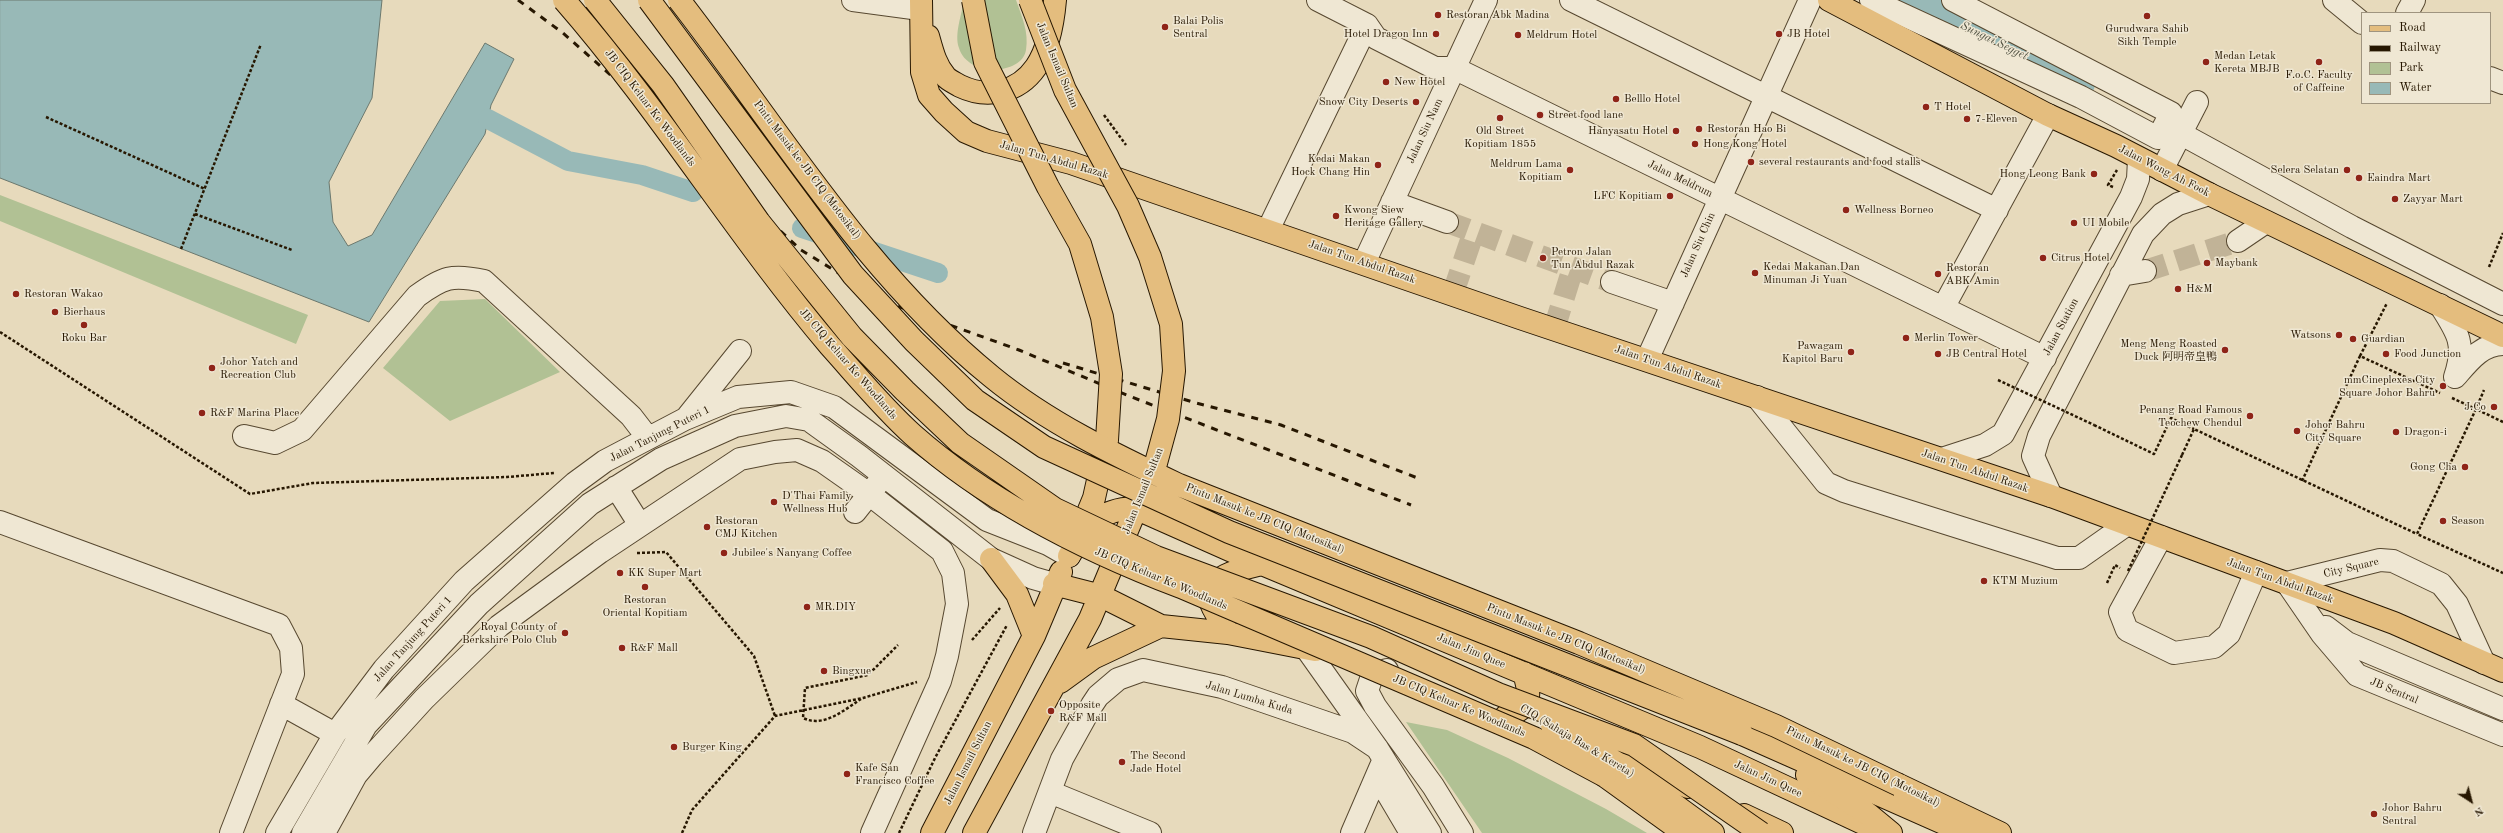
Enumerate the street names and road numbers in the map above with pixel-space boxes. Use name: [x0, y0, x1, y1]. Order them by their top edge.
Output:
street label: Jalan Ismail Sultan: [1033, 20, 1081, 110]
street label: JB CIQ Keluar Ke Woodlands: [602, 47, 698, 169]
street label: Jalan Siu Nam: [1404, 96, 1446, 166]
street label: Pintu Masuk ke JB CIQ (Motosikal): [751, 98, 863, 242]
street label: Jalan Tun Abdul Razak: [998, 138, 1110, 182]
street label: Jalan Wong Ah Fook: [2116, 142, 2212, 200]
street label: Jalan Meldrum: [1645, 158, 1715, 200]
street label: Jalan Siu Chin: [1678, 210, 1718, 280]
street label: Jalan Tun Abdul Razak: [1307, 237, 1417, 287]
street label: Jalan Station: [2040, 296, 2082, 358]
street label: JB CIQ Keluar Ke Woodlands: [796, 306, 900, 422]
street label: Jalan Tun Abdul Razak: [1613, 342, 1723, 392]
street label: Jalan Tanjung Puteri 1: [608, 403, 712, 465]
street label: Jalan Ismail Sultan: [1120, 446, 1166, 536]
street label: Jalan Tun Abdul Razak: [1920, 446, 2030, 496]
street label: Pintu Masuk ke JB CIQ (Motosikal): [1184, 481, 1346, 557]
street label: JB CIQ Keluar Ke Woodlands: [1093, 545, 1229, 613]
street label: City Square: [2322, 555, 2380, 581]
street label: Jalan Tun Abdul Razak: [2225, 556, 2335, 606]
street label: Jalan Tanjung Puteri 1: [371, 593, 455, 685]
street label: Pintu Masuk ke JB CIQ (Motosikal): [1485, 601, 1647, 677]
street label: Jalan Jim Quee: [1435, 631, 1507, 671]
street label: JB CIQ Keluar Ke Woodlands: [1391, 672, 1527, 740]
street label: JB Sentral: [2368, 675, 2420, 707]
street label: Jalan Lumba Kuda: [1204, 678, 1294, 718]
street label: CIQ (Sahaja Bas & Kereta): [1517, 702, 1637, 780]
street label: Jalan Ismail Sultan: [941, 719, 995, 807]
street label: Pintu Masuk ke JB CIQ (Motosikal): [1784, 724, 1942, 810]
street label: Jalan Jim Quee: [1732, 758, 1804, 800]

